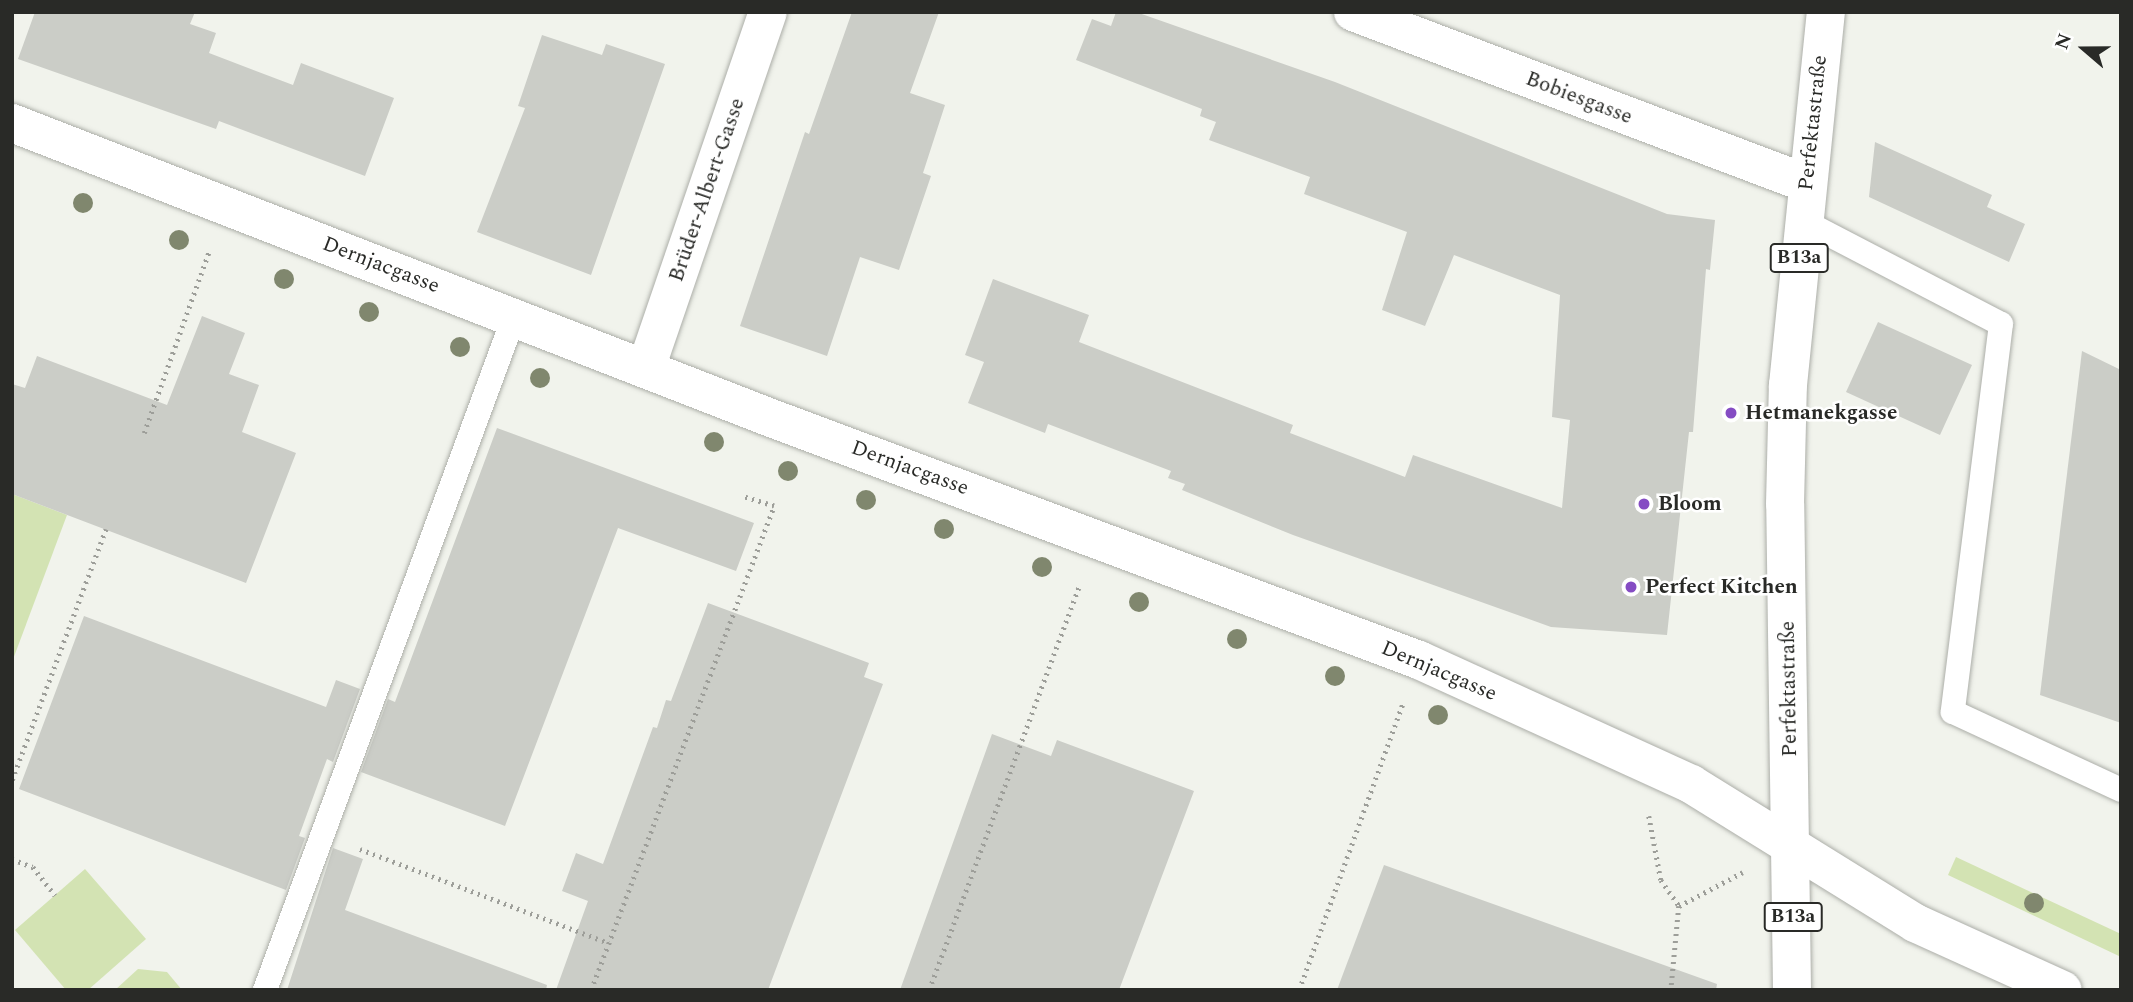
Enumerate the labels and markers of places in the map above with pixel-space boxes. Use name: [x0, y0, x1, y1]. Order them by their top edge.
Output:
place label: Hetmanekgasse: [1745, 400, 1897, 426]
marker: Hetmanekgasse: [1723, 405, 1739, 421]
place label: Bloom: [1658, 491, 1722, 517]
marker: Bloom: [1636, 496, 1652, 512]
place label: Perfect Kitchen: [1645, 574, 1798, 600]
marker: Perfect Kitchen: [1623, 579, 1639, 595]

